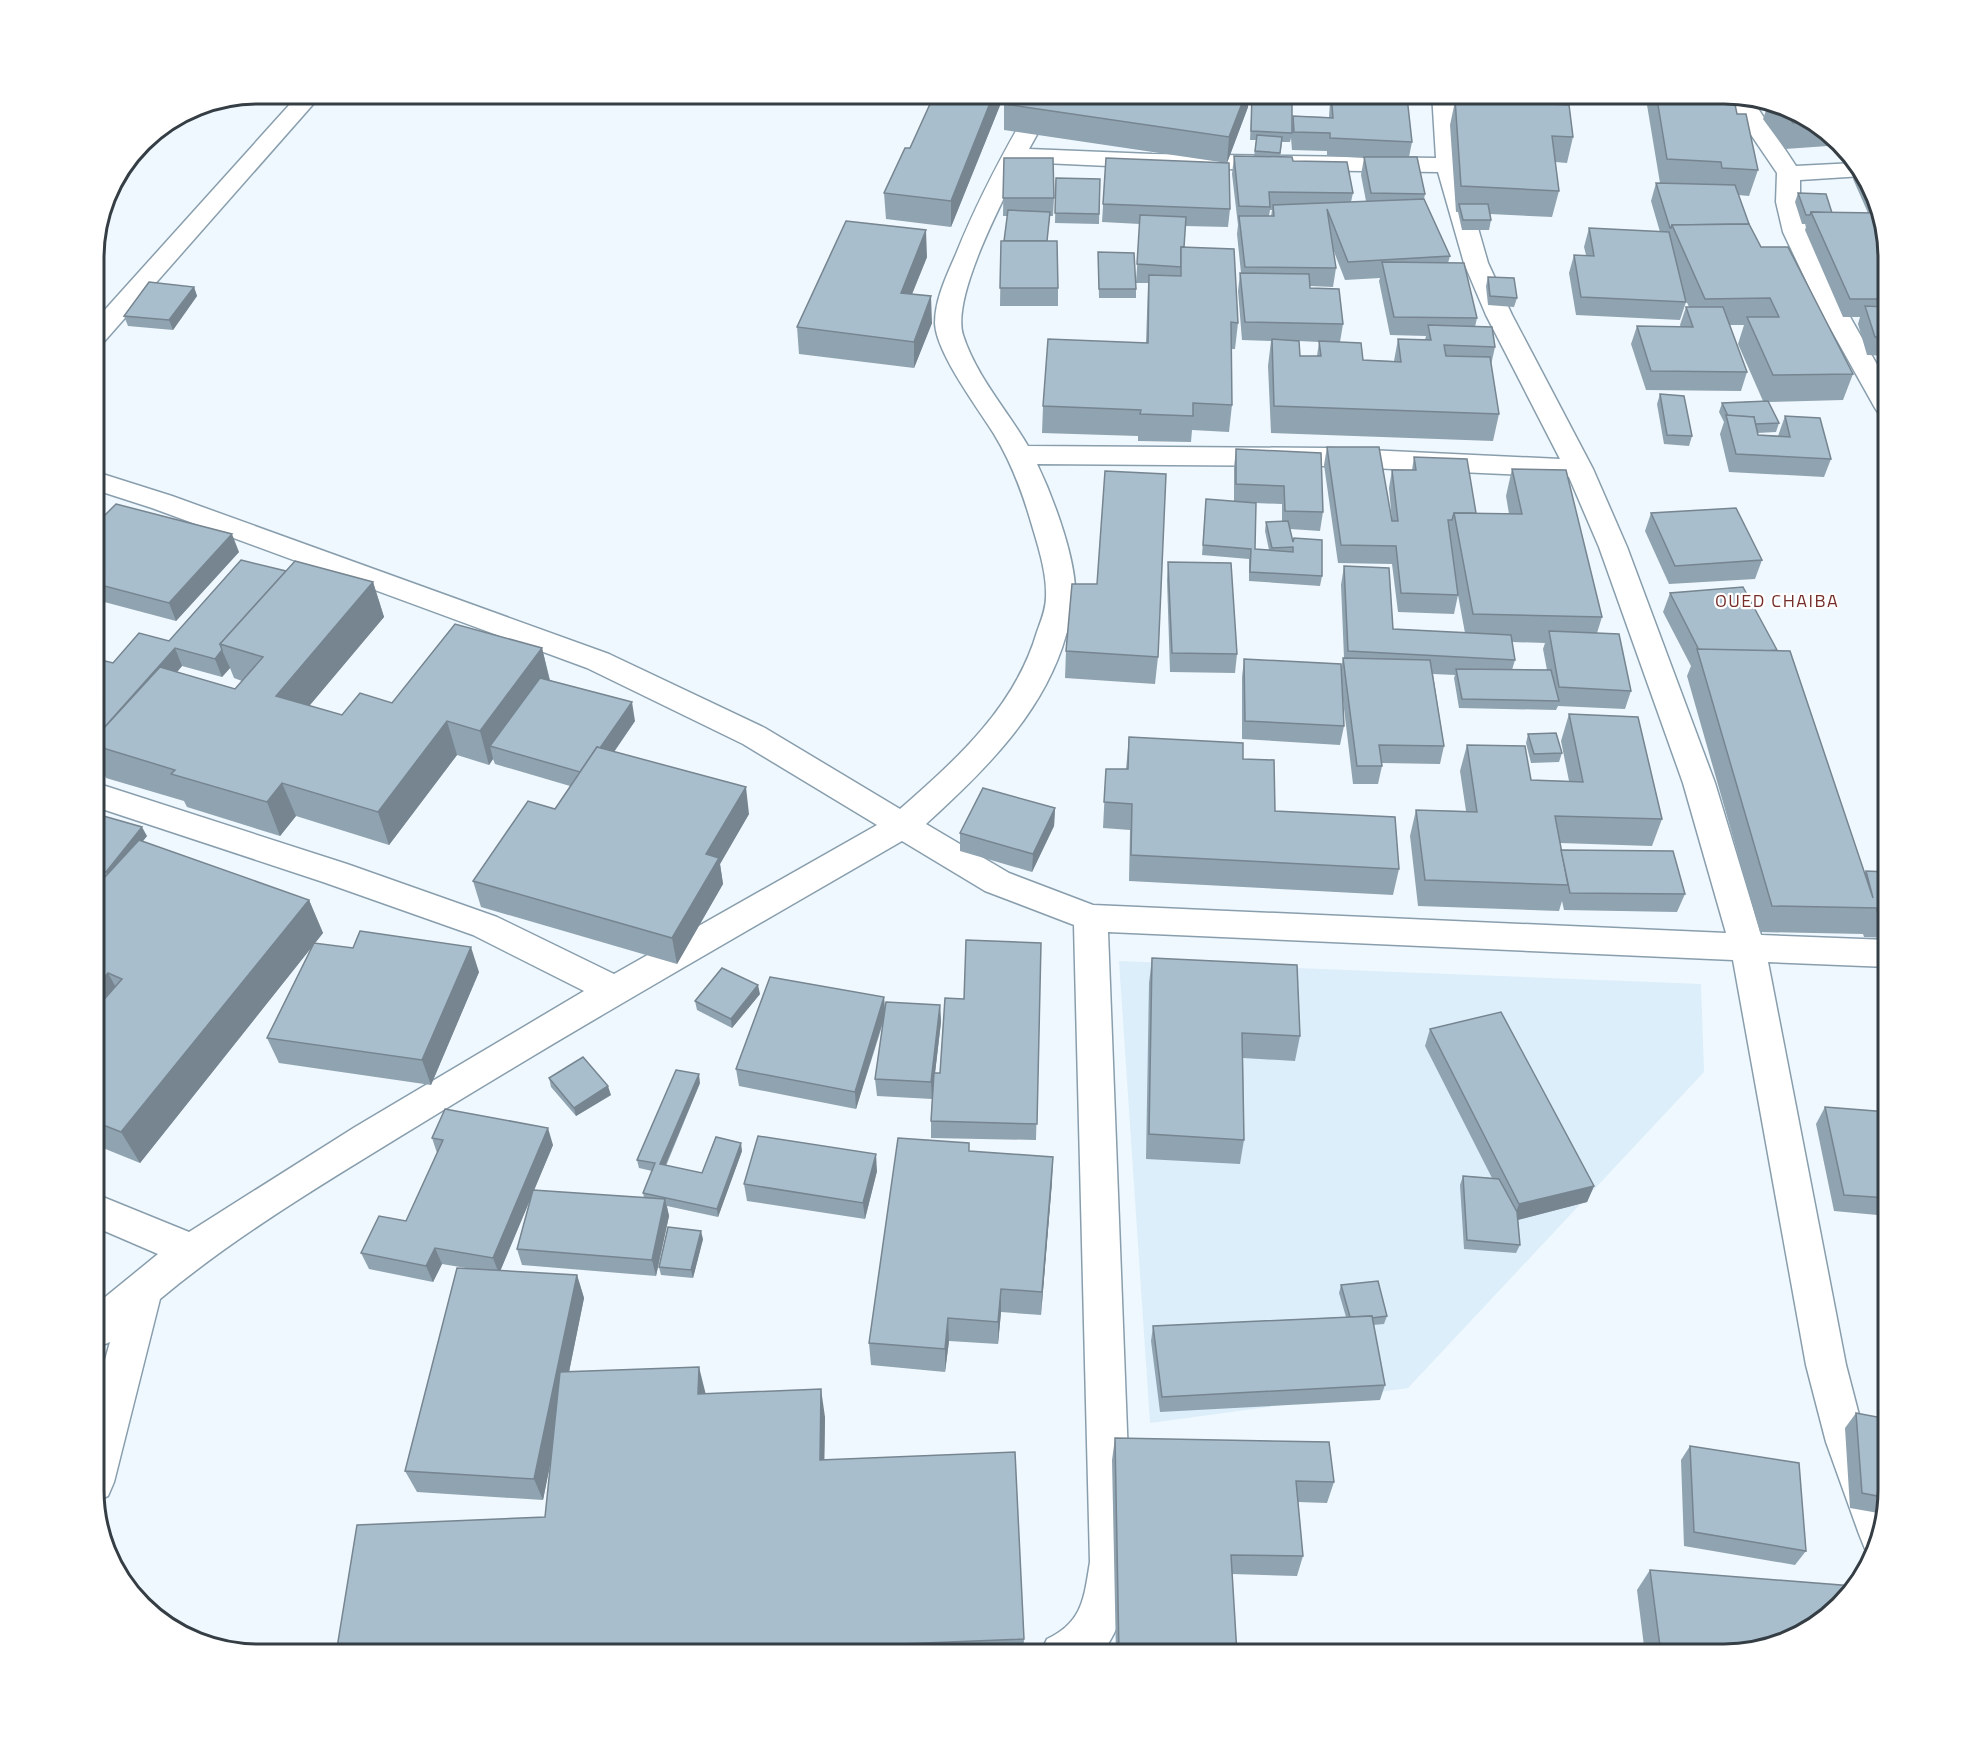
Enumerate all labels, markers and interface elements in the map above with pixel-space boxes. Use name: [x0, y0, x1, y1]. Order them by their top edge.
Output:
district label: OUED CHAIBA: [1715, 587, 1839, 614]

